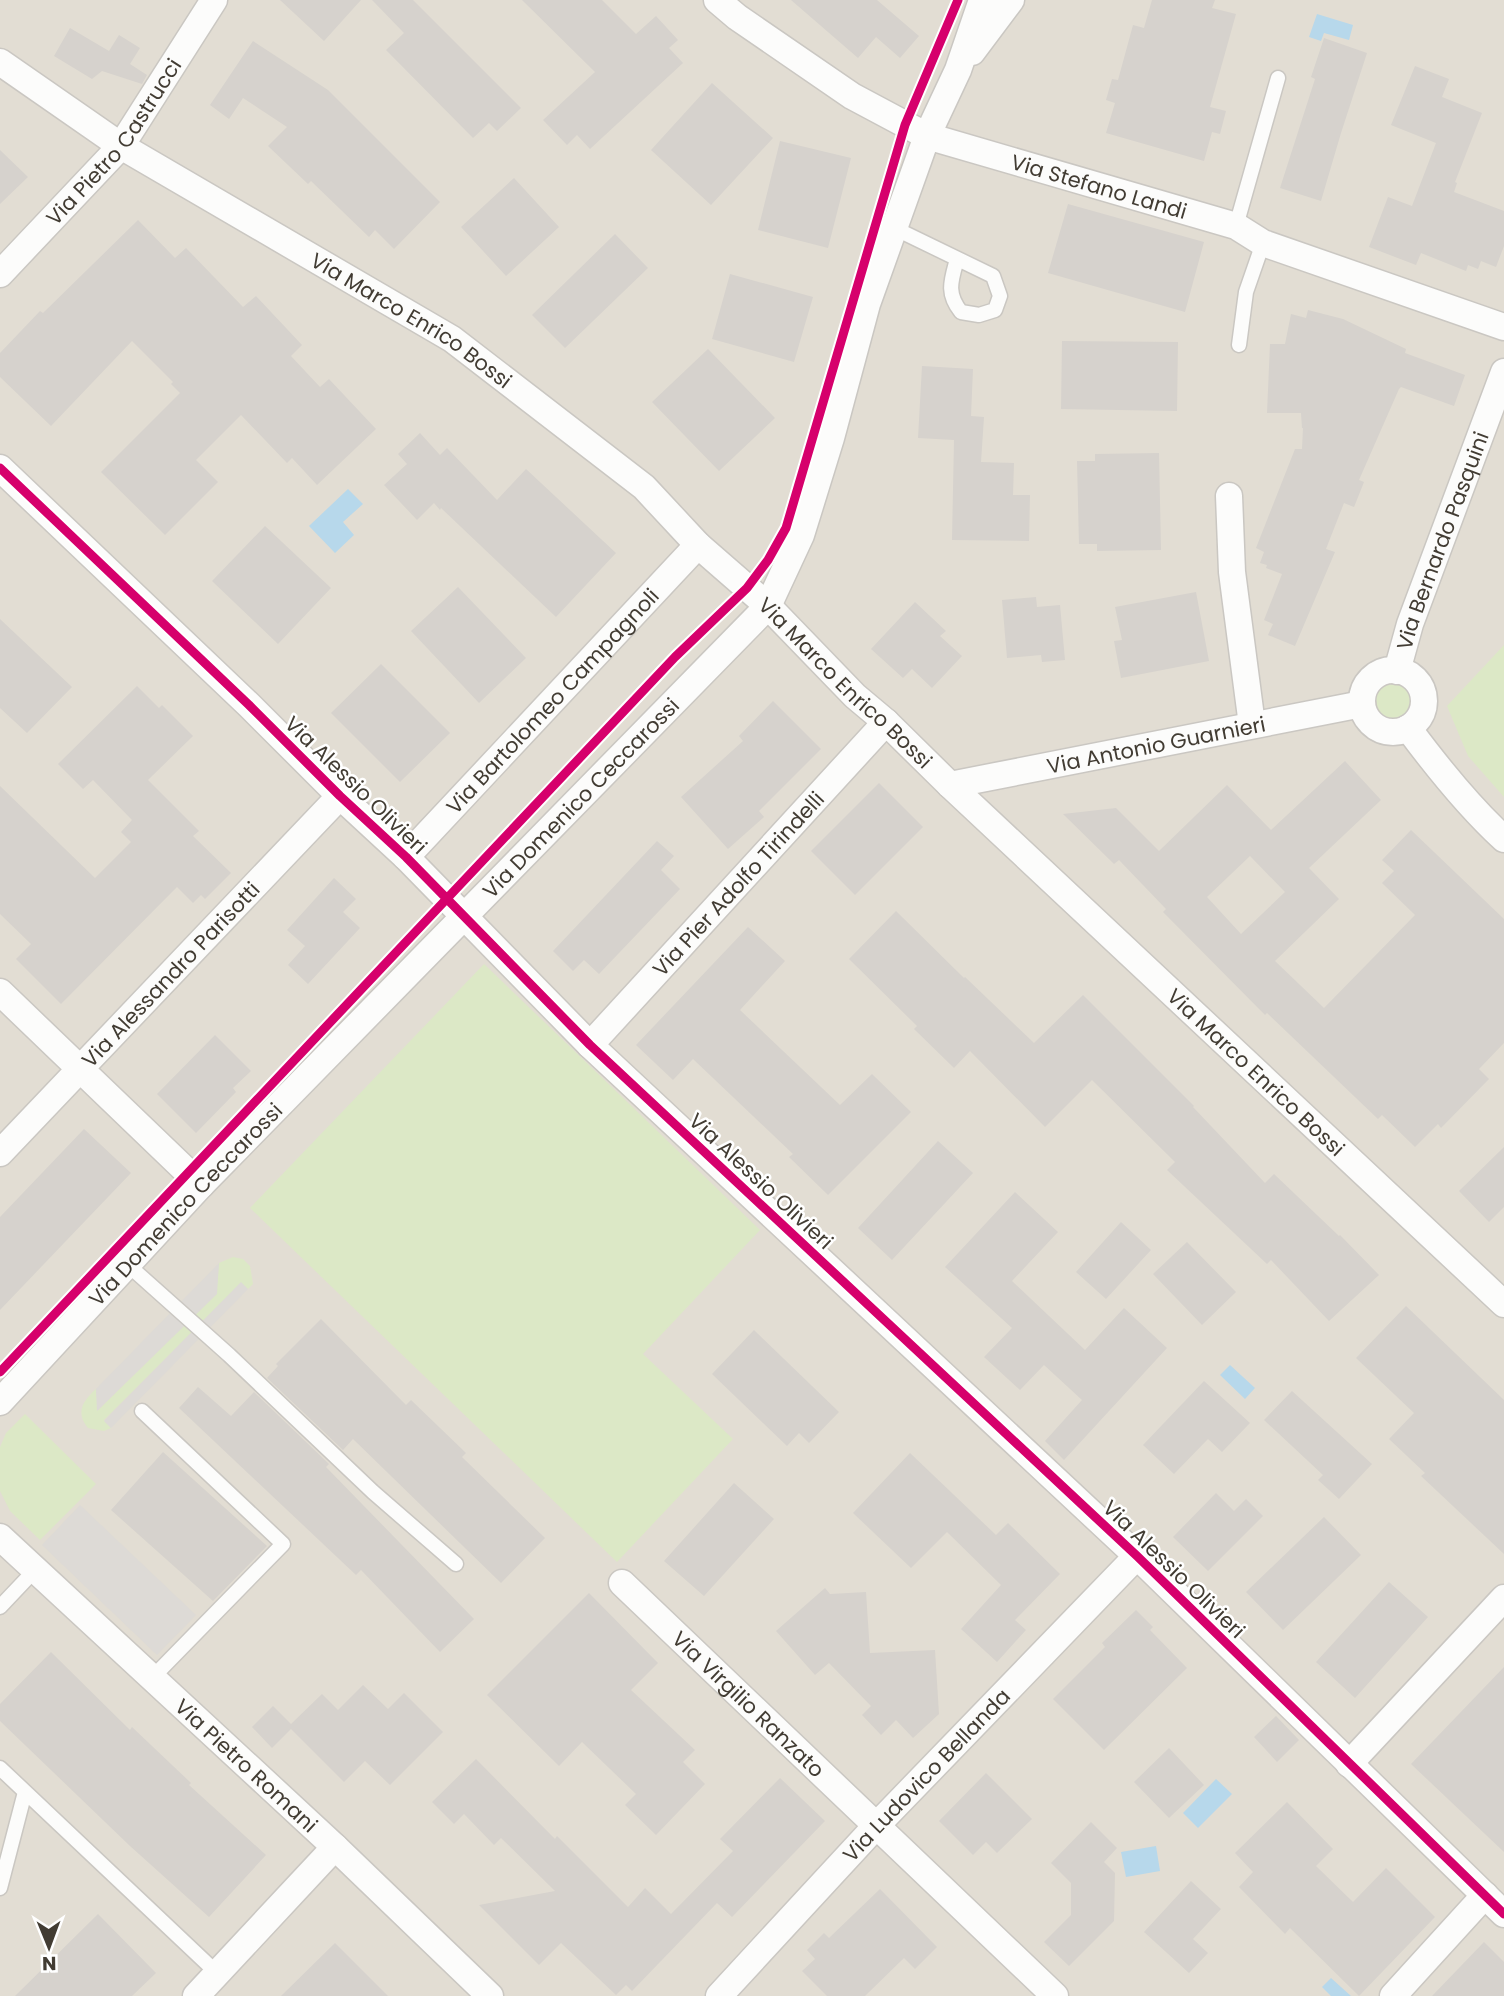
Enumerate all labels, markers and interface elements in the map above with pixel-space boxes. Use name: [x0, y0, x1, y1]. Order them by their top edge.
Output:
street label: Via Pietro Castrucci: [39, 53, 188, 231]
street label: Via Stefano Landi: [1008, 147, 1190, 225]
street label: Via Marco Enrico Bossi: [305, 245, 518, 395]
street label: Via Bernardo Pasquini: [1389, 427, 1495, 653]
street label: Via Bartolomeo Campagnoli: [439, 582, 665, 820]
street label: Via Marco Enrico Bossi: [753, 590, 939, 775]
street label: Via Domenico Ceccarossi: [476, 691, 685, 904]
street label: Via Alessio Olivieri: [279, 709, 433, 861]
street label: Via Antonio Guarnieri: [1044, 709, 1268, 780]
street label: Via Pier Adolfo Tirindelli: [646, 785, 830, 982]
street label: Via Alessandro Parisotti: [75, 875, 266, 1073]
street label: Via Marco Enrico Bossi: [1161, 981, 1351, 1162]
street label: Via Domenico Ceccarossi: [82, 1096, 288, 1312]
street label: Via Alessio Olivieri: [683, 1106, 839, 1256]
street label: Via Alessio Olivieri: [1097, 1493, 1251, 1645]
street label: Via Virgilio Ranzato: [666, 1624, 831, 1783]
street label: Via Ludovico Bellanda: [836, 1682, 1016, 1868]
street label: Via Pietro Romani: [169, 1692, 324, 1839]
north arrow: [14, 1912, 84, 1982]
text: N: [42, 1950, 57, 1977]

